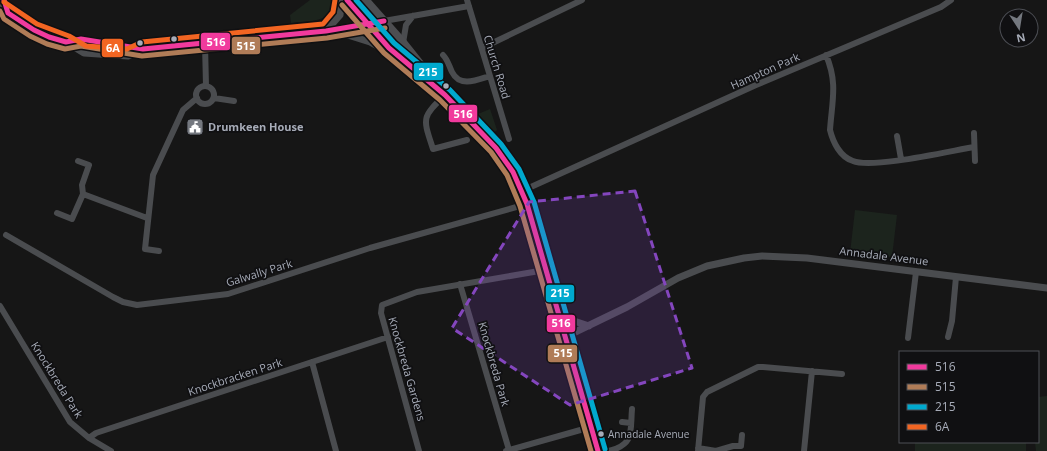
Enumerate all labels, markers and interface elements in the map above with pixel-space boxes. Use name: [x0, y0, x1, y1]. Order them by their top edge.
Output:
north arrow: [999, 8, 1039, 48]
text: N: [1015, 30, 1027, 47]
line badge: 516: [200, 32, 231, 51]
street label: Church Road: [481, 33, 514, 101]
unlabelled marker: [169, 34, 179, 44]
text: 516: [207, 34, 225, 49]
line badge: 515: [231, 36, 261, 55]
line badge: 6A: [101, 38, 124, 58]
unlabelled marker: [135, 38, 145, 48]
text: 515: [237, 38, 255, 53]
text: 6A: [106, 40, 120, 55]
street label: Hampton Park: [728, 48, 802, 93]
line badge: 215: [413, 62, 444, 81]
text: 215: [419, 64, 437, 79]
unlabelled marker: [441, 81, 451, 91]
line badge: 516: [448, 104, 478, 123]
text: 516: [454, 106, 472, 121]
public building icon: Drumkeen House: [185, 117, 205, 137]
place label: Drumkeen House: [208, 119, 304, 134]
street label: Annadale Avenue: [839, 243, 929, 268]
street label: Galwally Park: [224, 255, 294, 290]
line badge: 215: [545, 284, 575, 303]
text: 215: [551, 285, 569, 300]
line badge: 516: [546, 314, 576, 333]
street label: Knockbreda Gardens: [385, 315, 430, 423]
text: 516: [552, 315, 570, 330]
street label: Knockbreda Park: [475, 320, 514, 408]
street label: Knockbreda Park: [28, 339, 87, 421]
line badge: 515: [547, 344, 578, 363]
text: 515: [554, 345, 572, 360]
legend: [899, 351, 1039, 443]
street label: Knockbracken Park: [186, 354, 284, 399]
text: 516: [935, 358, 956, 375]
text: 515: [935, 378, 956, 395]
text: 215: [935, 398, 956, 415]
text: 6A: [935, 418, 950, 435]
place label: Annadale Avenue: [608, 427, 690, 441]
marker: Annadale Avenue: [596, 429, 606, 439]

